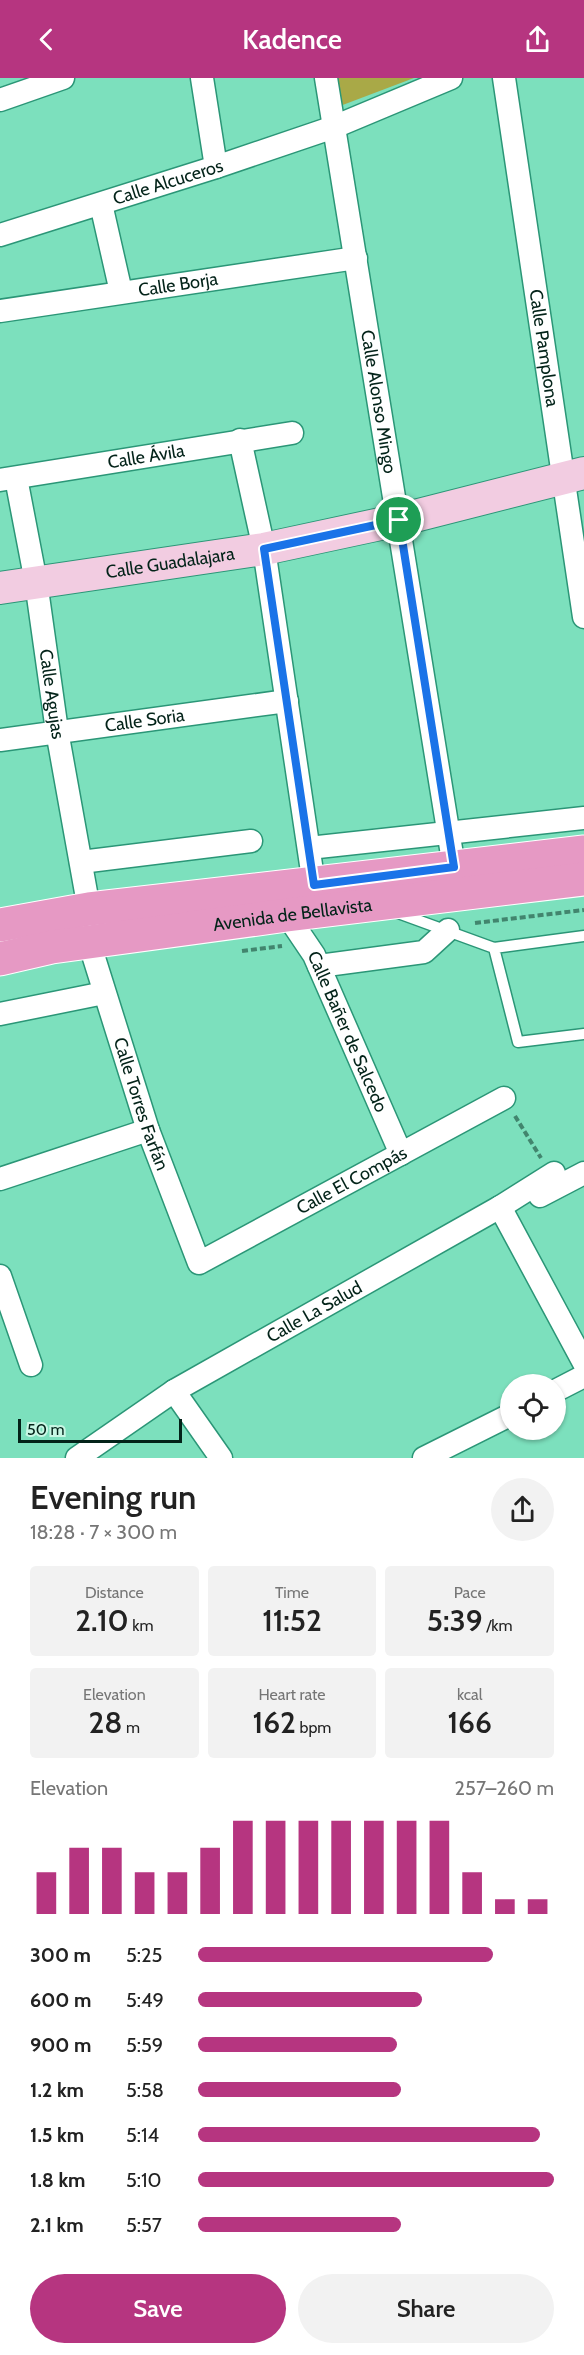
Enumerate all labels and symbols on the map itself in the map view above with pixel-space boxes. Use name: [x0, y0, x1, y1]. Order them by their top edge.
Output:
street label: Calle Alcuceros: [110, 154, 226, 210]
street label: Calle Borja: [137, 268, 220, 301]
street label: Calle Pamplona: [524, 288, 564, 409]
street label: Calle Alonso Mingo: [356, 328, 401, 475]
street label: Calle Ávila: [106, 439, 186, 473]
pin: [373, 494, 424, 545]
street label: Calle Guadalajara: [104, 542, 236, 583]
street label: Calle Agujas: [35, 648, 69, 741]
street label: Calle Soria: [104, 704, 186, 737]
street label: Avenida de Bellavista: [212, 894, 373, 936]
street label: Calle Bañer de Salcedo: [303, 948, 392, 1116]
street label: Calle Torres Farfán: [109, 1035, 173, 1173]
street label: Calle El Compás: [293, 1142, 411, 1219]
street label: Calle La Salud: [263, 1276, 366, 1347]
scale bar: [18, 1416, 182, 1444]

